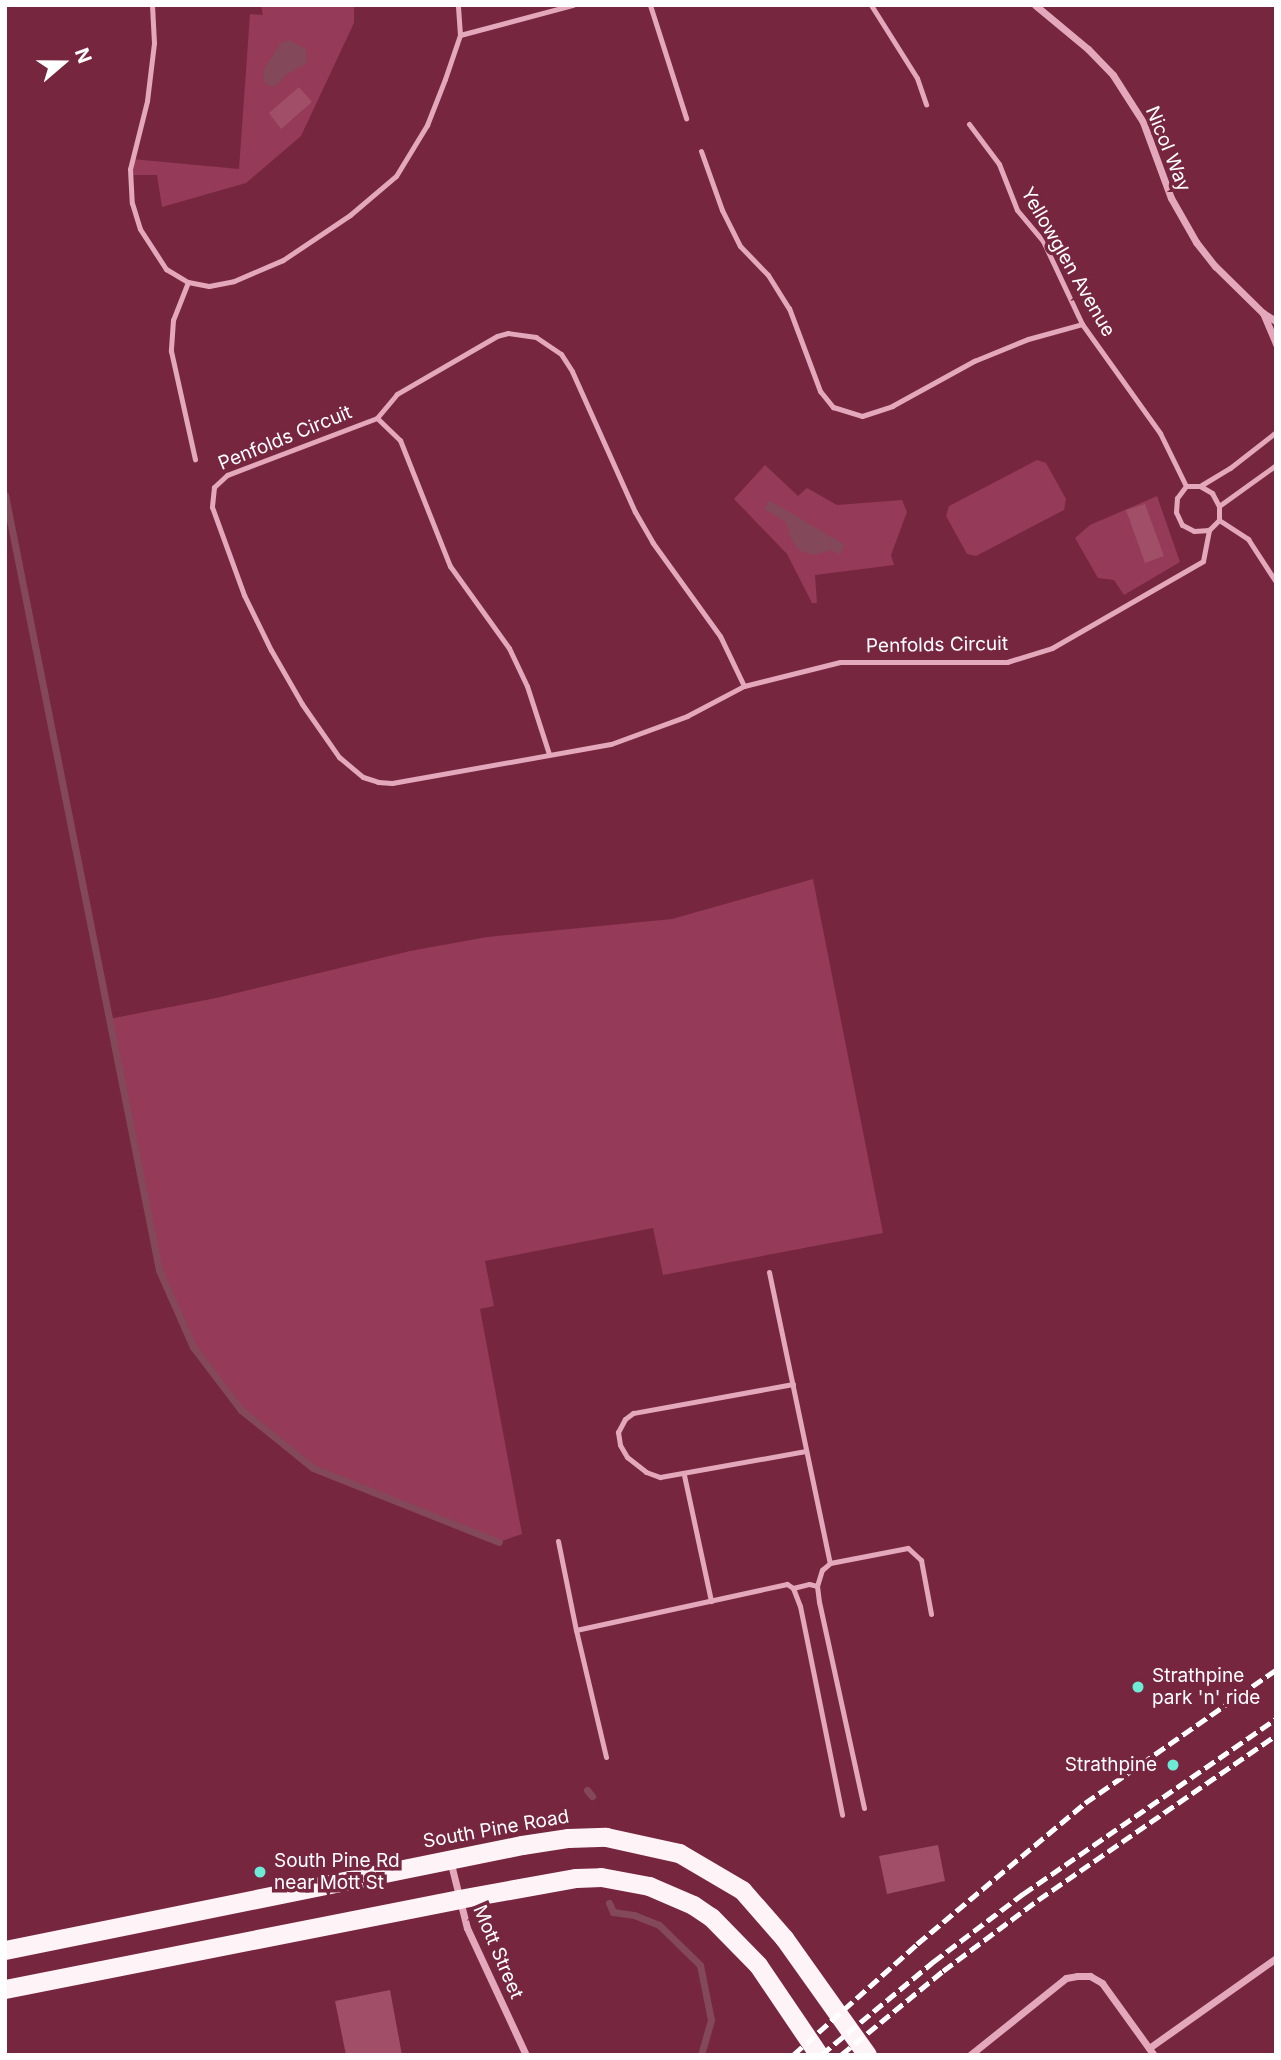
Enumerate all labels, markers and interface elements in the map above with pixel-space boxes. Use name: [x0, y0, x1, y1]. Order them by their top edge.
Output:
north arrow: [28, 28, 98, 98]
text: N: [70, 45, 96, 66]
street label: Nicol Way: [1141, 103, 1195, 195]
street label: Yellowglen Avenue: [1016, 183, 1120, 341]
street label: Penfolds Circuit: [215, 401, 355, 475]
street label: Penfolds Circuit: [866, 632, 1008, 658]
place label: Strathpine park 'n' ride: [1152, 1665, 1260, 1709]
marker: Strathpine park 'n' ride: [1130, 1679, 1146, 1695]
place label: Strathpine: [1065, 1754, 1157, 1776]
marker: Strathpine: [1163, 1755, 1183, 1775]
street label: South Pine Road: [421, 1805, 571, 1853]
place label: South Pine Rd near Mott St: [274, 1850, 400, 1894]
marker: South Pine Rd near Mott St: [252, 1864, 268, 1880]
street label: Mott Street: [468, 1902, 528, 2002]

